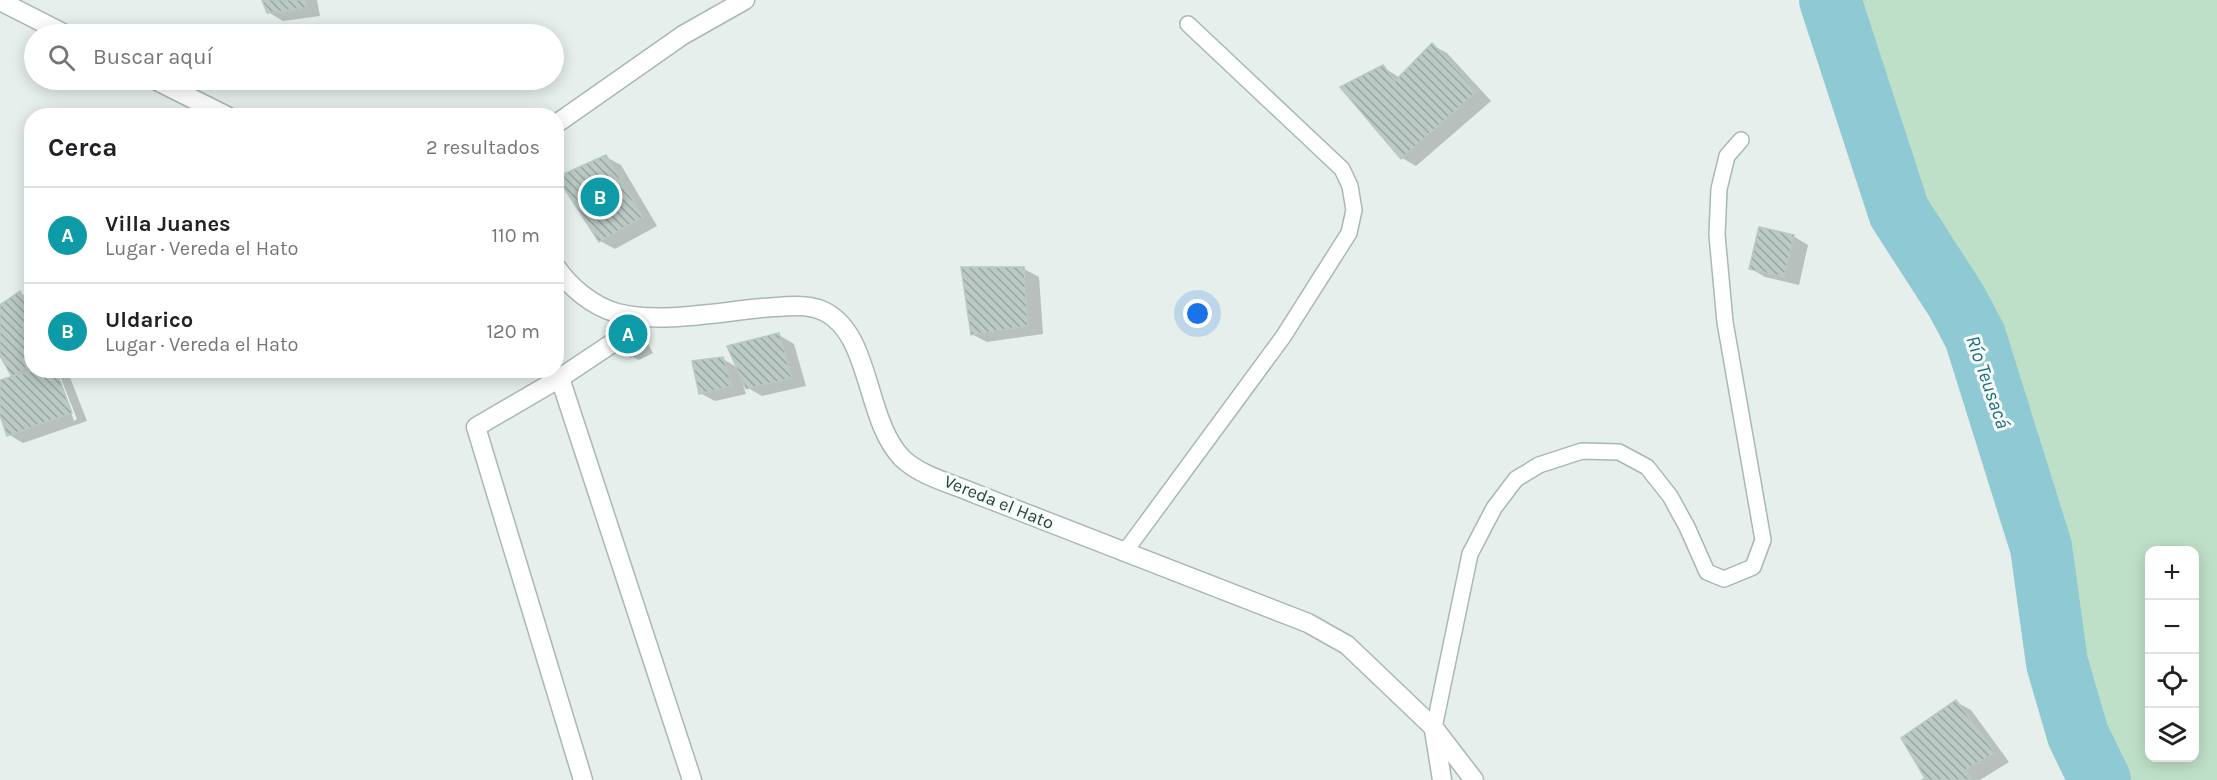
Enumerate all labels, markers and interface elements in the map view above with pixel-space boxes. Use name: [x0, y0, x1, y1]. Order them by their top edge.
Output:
search box: [24, 24, 564, 90]
icon: search: [45, 41, 78, 74]
text: Buscar aquí: [93, 44, 213, 70]
text: Cerca: [48, 132, 117, 163]
text: 2 resultados: [426, 136, 540, 159]
pin: B: [580, 174, 620, 220]
text: Villa Juanes: [105, 211, 231, 237]
text: A: [61, 224, 74, 247]
text: 110 m: [491, 224, 540, 247]
text: Lugar · Vereda el Hato: [105, 237, 299, 260]
your location: [1183, 299, 1212, 328]
text: Uldarico: [105, 307, 193, 333]
pin: A: [608, 312, 648, 356]
text: B: [61, 320, 74, 343]
text: 120 m: [486, 320, 540, 343]
water label: Río Teusacá: [1961, 332, 2015, 432]
text: Lugar · Vereda el Hato: [105, 333, 299, 356]
street label: Vereda el Hato: [941, 470, 1057, 534]
map controls: [2145, 546, 2199, 762]
button: +: [2145, 546, 2199, 600]
button: −: [2145, 600, 2199, 654]
button: locate: [2145, 654, 2199, 708]
button: layers: [2145, 708, 2199, 762]

